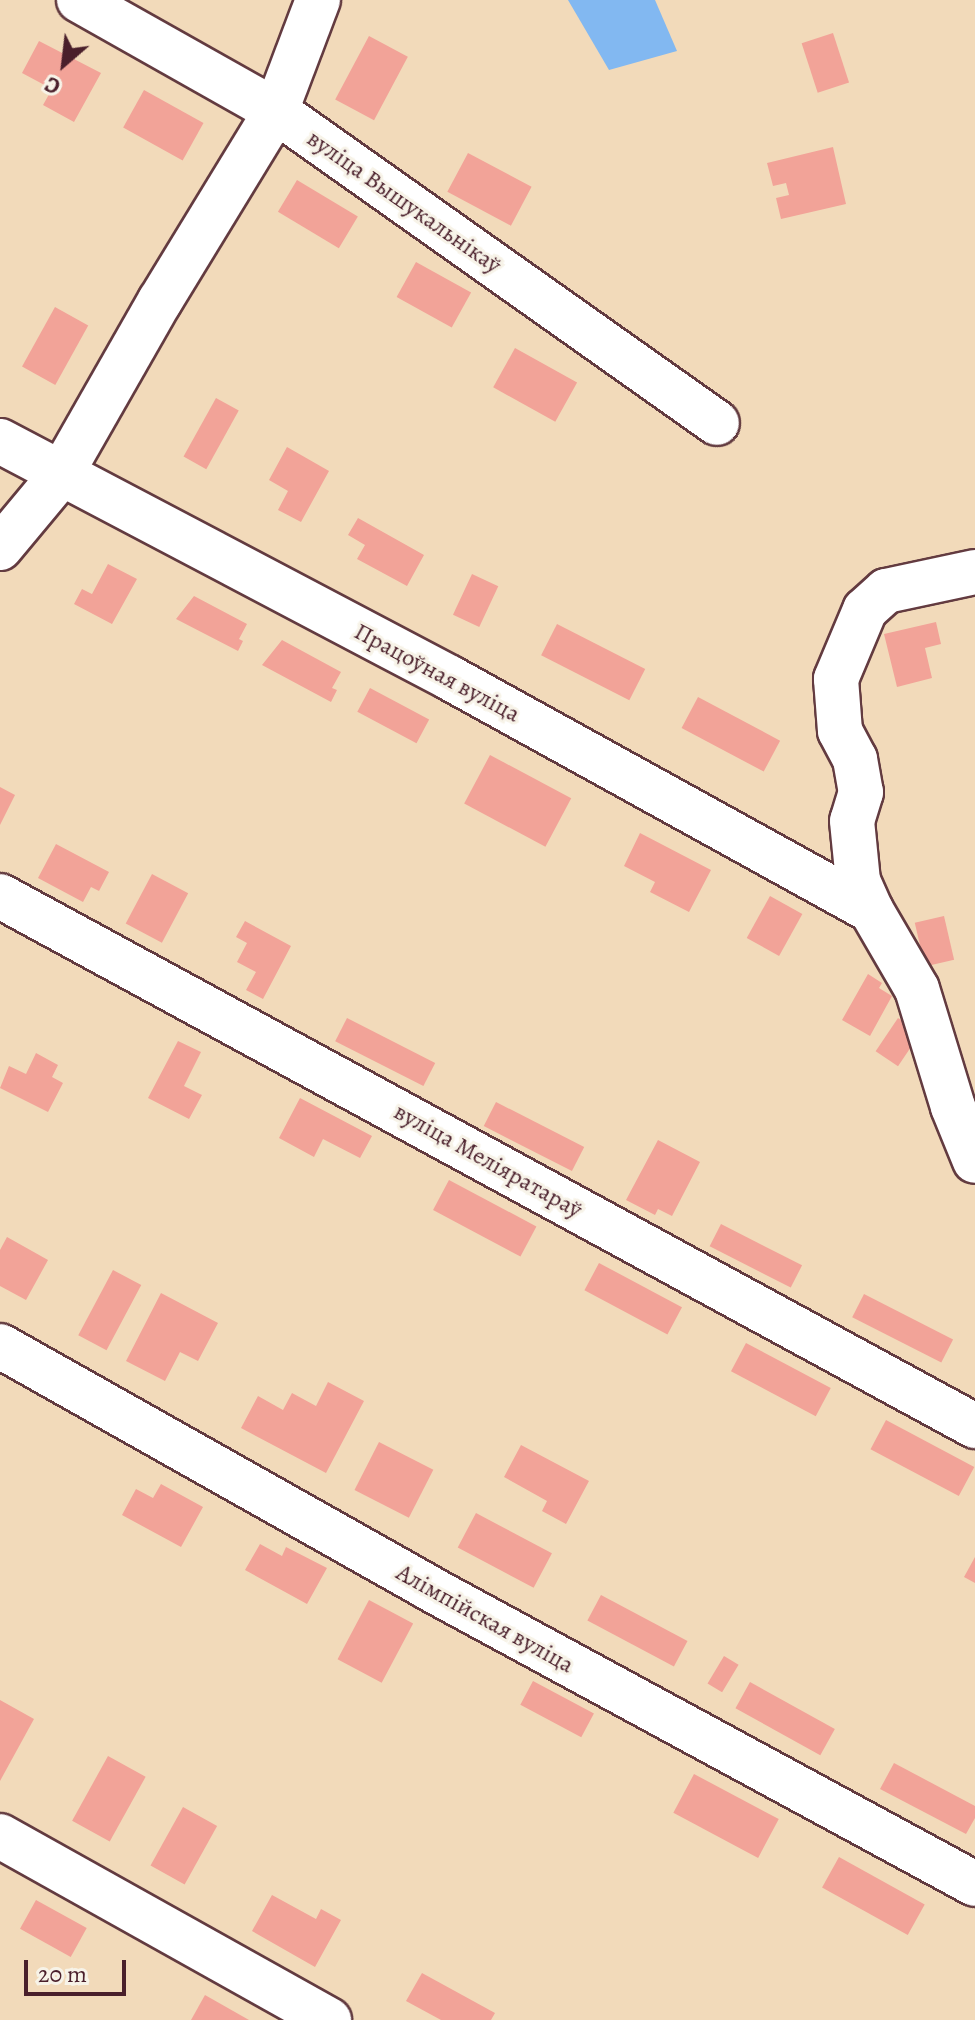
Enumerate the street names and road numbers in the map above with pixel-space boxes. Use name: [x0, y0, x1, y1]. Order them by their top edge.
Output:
street label: вуліца Вышукальнікаў: [301, 124, 507, 280]
street label: Працоўная вуліца: [349, 617, 525, 729]
street label: вуліца Меліяратараў: [389, 1097, 587, 1225]
street label: Алімпійская вуліца: [391, 1558, 579, 1680]

